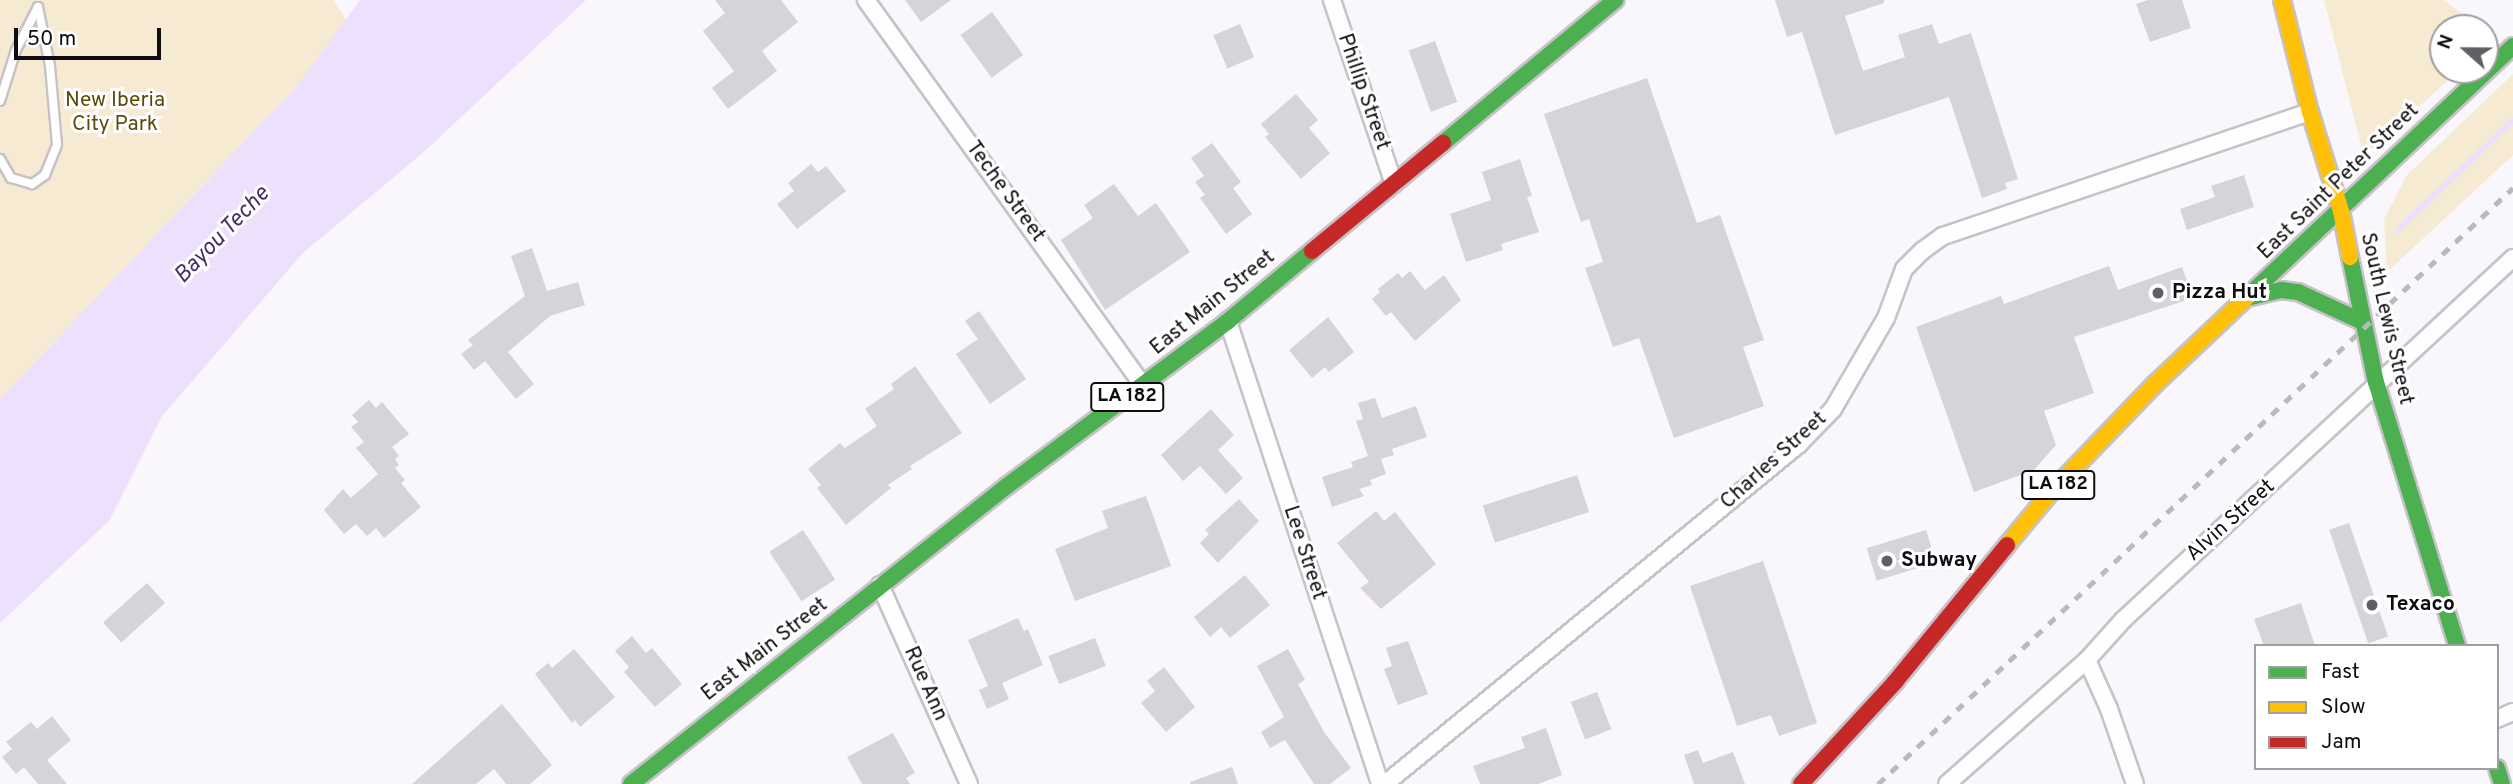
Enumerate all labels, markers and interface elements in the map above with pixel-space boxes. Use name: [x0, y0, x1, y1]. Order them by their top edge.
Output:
scale bar: [18, 14, 164, 58]
north arrow: [2429, 14, 2499, 84]
text: 50 m: [27, 26, 76, 53]
street label: Phillip Street: [1331, 31, 1395, 153]
text: N: [2433, 32, 2460, 53]
park label: New Iberia City Park: [65, 88, 165, 138]
street label: East Saint Peter Street: [2253, 99, 2425, 265]
street label: Teche Street: [960, 137, 1050, 247]
water label: Bayou Teche: [169, 181, 277, 291]
street label: South Lewis Street: [2354, 231, 2418, 407]
street label: East Main Street: [1146, 245, 1280, 361]
place label: Pizza Hut: [2172, 280, 2267, 306]
marker: Pizza Hut: [2150, 285, 2166, 301]
road number: LA 182: [1088, 382, 1166, 412]
street label: Charles Street: [1716, 407, 1832, 515]
road number: LA 182: [2020, 470, 2096, 500]
street label: Alvin Street: [2182, 475, 2280, 567]
street label: Lee Street: [1277, 503, 1331, 603]
place label: Subway: [1901, 548, 1977, 574]
marker: Subway: [1879, 553, 1895, 569]
place label: Texaco: [2386, 592, 2455, 618]
street label: East Main Street: [697, 593, 833, 707]
marker: Texaco: [2364, 597, 2380, 613]
street label: Rue Ann: [897, 642, 953, 726]
legend: [2254, 644, 2499, 770]
text: Fast: [2321, 659, 2360, 686]
text: Slow: [2321, 694, 2366, 721]
text: Jam: [2321, 729, 2362, 756]

